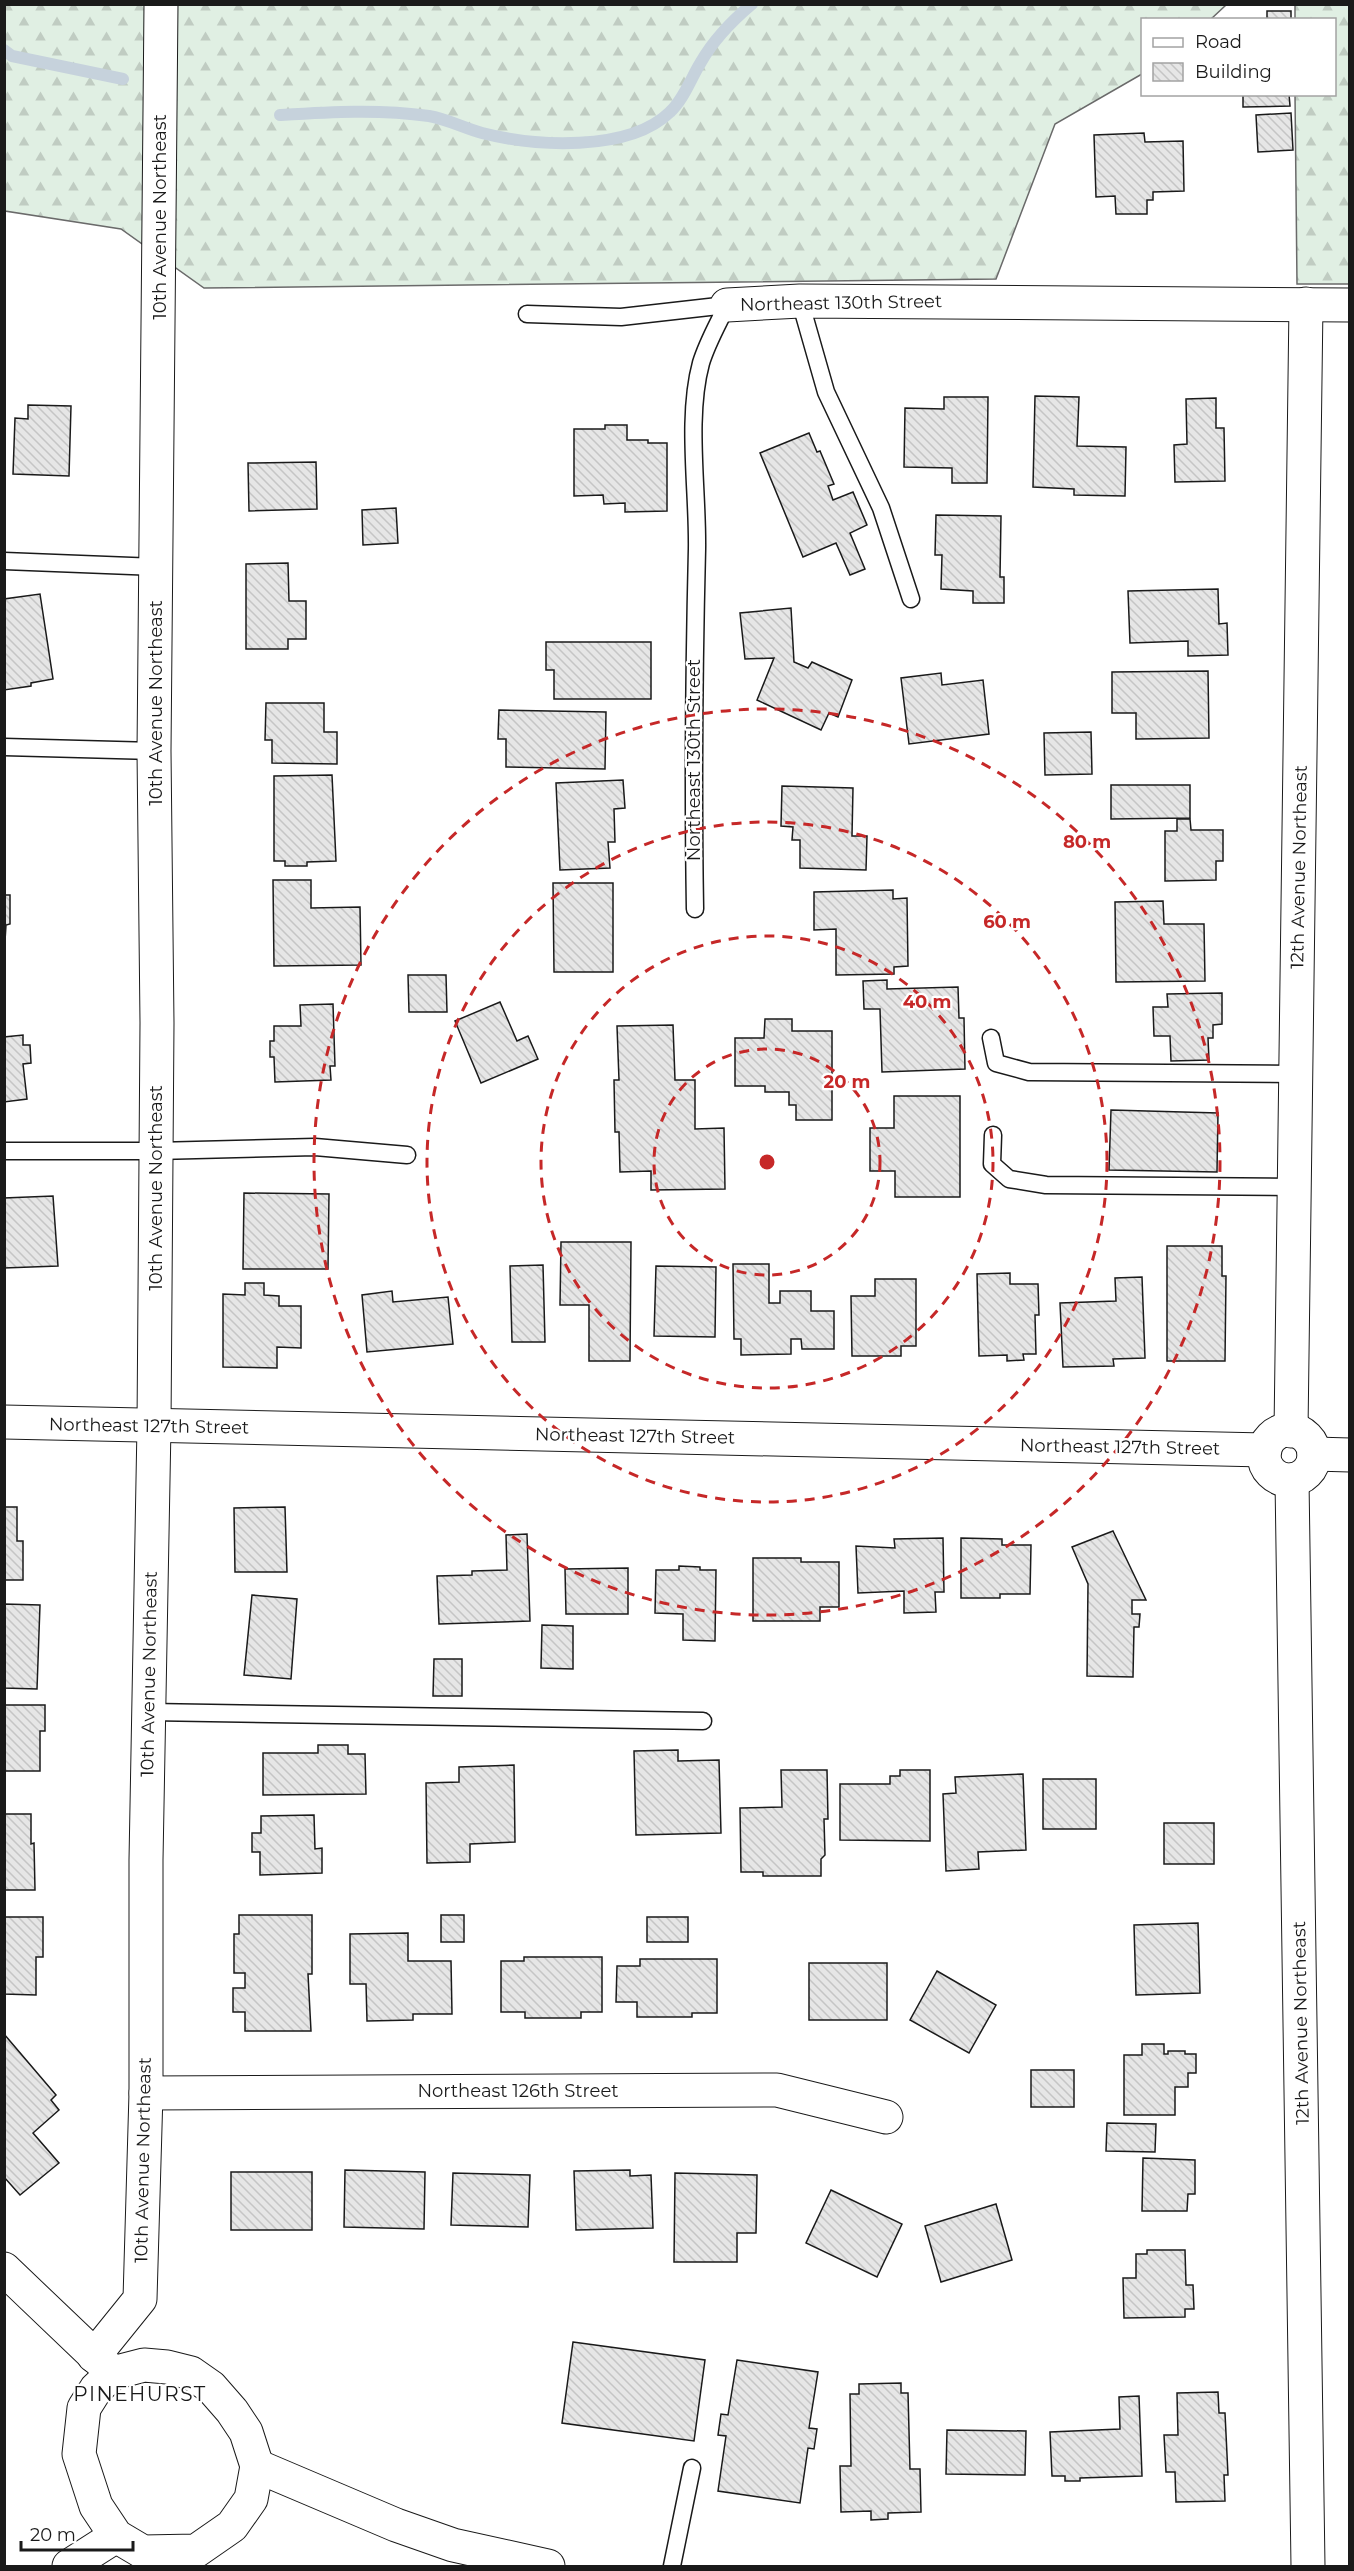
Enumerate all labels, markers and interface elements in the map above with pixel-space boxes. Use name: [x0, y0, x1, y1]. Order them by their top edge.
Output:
legend: [1141, 18, 1336, 96]
text: Road: [1195, 31, 1242, 53]
text: Building: [1195, 61, 1272, 83]
street label: 10th Avenue Northeast: [149, 114, 171, 320]
street label: Northeast 130th Street: [740, 290, 942, 316]
street label: 10th Avenue Northeast: [145, 600, 167, 806]
street label: Northeast 130th Street: [683, 659, 705, 861]
street label: 12th Avenue Northeast: [1286, 765, 1312, 969]
text: 80 m: [1063, 831, 1111, 853]
text: 60 m: [983, 911, 1031, 933]
text: 40 m: [903, 991, 951, 1013]
text: 20 m: [824, 1071, 870, 1093]
street label: 10th Avenue Northeast: [145, 1085, 167, 1291]
centre of rings: [757, 1152, 777, 1172]
street label: Northeast 127th Street: [49, 1413, 249, 1439]
street label: Northeast 127th Street: [535, 1423, 735, 1449]
street label: Northeast 127th Street: [1020, 1434, 1220, 1460]
street label: 10th Avenue Northeast: [136, 1571, 162, 1777]
street label: 12th Avenue Northeast: [1288, 1921, 1314, 2125]
street label: 10th Avenue Northeast: [130, 2057, 156, 2263]
street label: Northeast 126th Street: [417, 2080, 619, 2102]
district label: PINEHURST: [73, 2382, 207, 2406]
scale bar: [21, 2514, 134, 2552]
text: 20 m: [30, 2524, 76, 2546]

